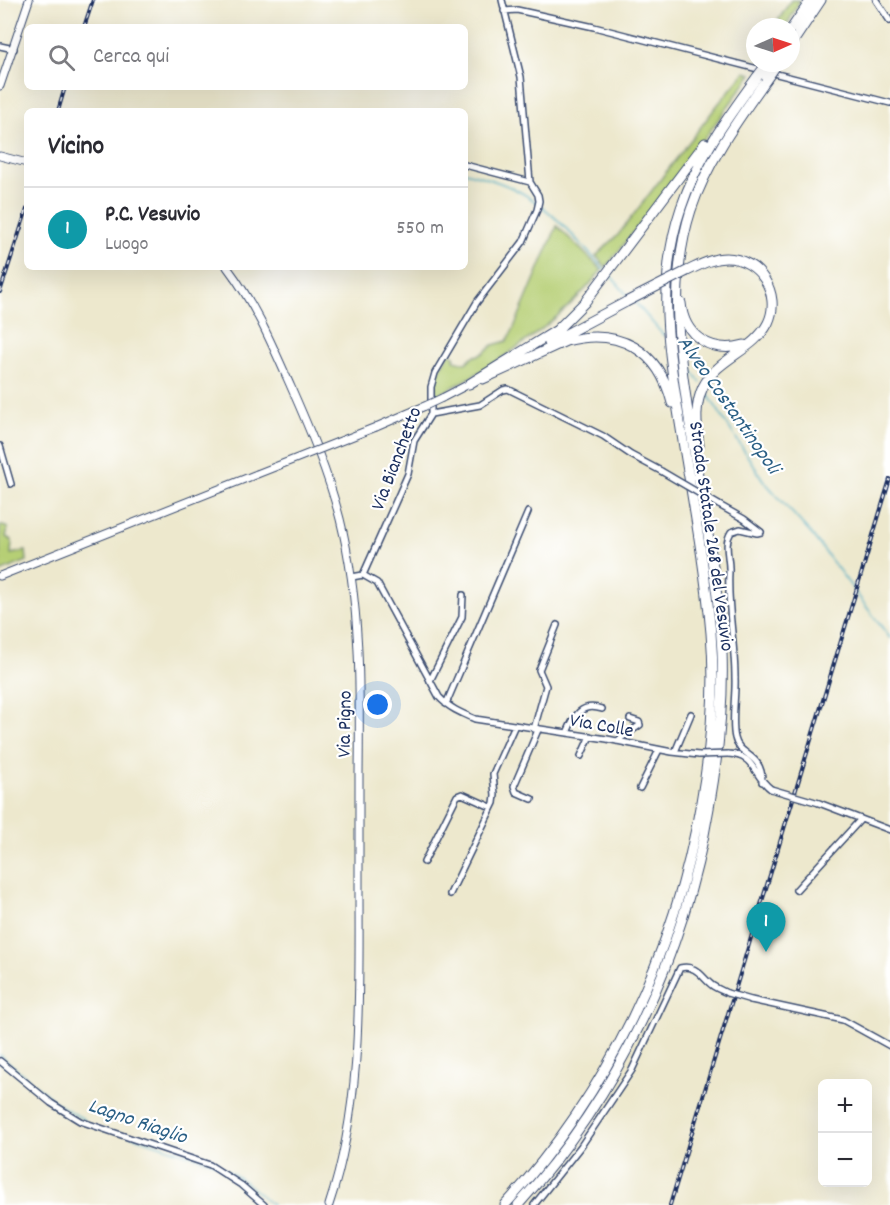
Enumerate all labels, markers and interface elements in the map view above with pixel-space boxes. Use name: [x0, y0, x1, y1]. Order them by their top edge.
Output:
north arrow: [746, 18, 800, 72]
search box: [24, 24, 468, 90]
icon: search: [45, 41, 78, 74]
text: Cerca qui: [93, 42, 169, 73]
text: Vicino: [48, 129, 104, 166]
text: P.C. Vesuvio: [105, 200, 200, 231]
text: 1: [65, 215, 70, 243]
text: 550 m: [396, 215, 444, 243]
text: Luogo: [105, 231, 148, 259]
water label: Alveo Costantinopoli: [669, 330, 788, 484]
street label: Via Bianchetto: [365, 403, 430, 515]
street label: Strada Statale 268 del Vesuvio: [680, 420, 740, 653]
street label: Via Pigno: [331, 690, 361, 758]
your location: [363, 690, 392, 719]
street label: Via Colle: [567, 708, 636, 746]
pin: 1: [746, 902, 786, 952]
map controls: [818, 1079, 872, 1187]
button: +: [818, 1079, 872, 1133]
water label: Lagno Riaglio: [84, 1092, 192, 1154]
button: −: [818, 1133, 872, 1187]

